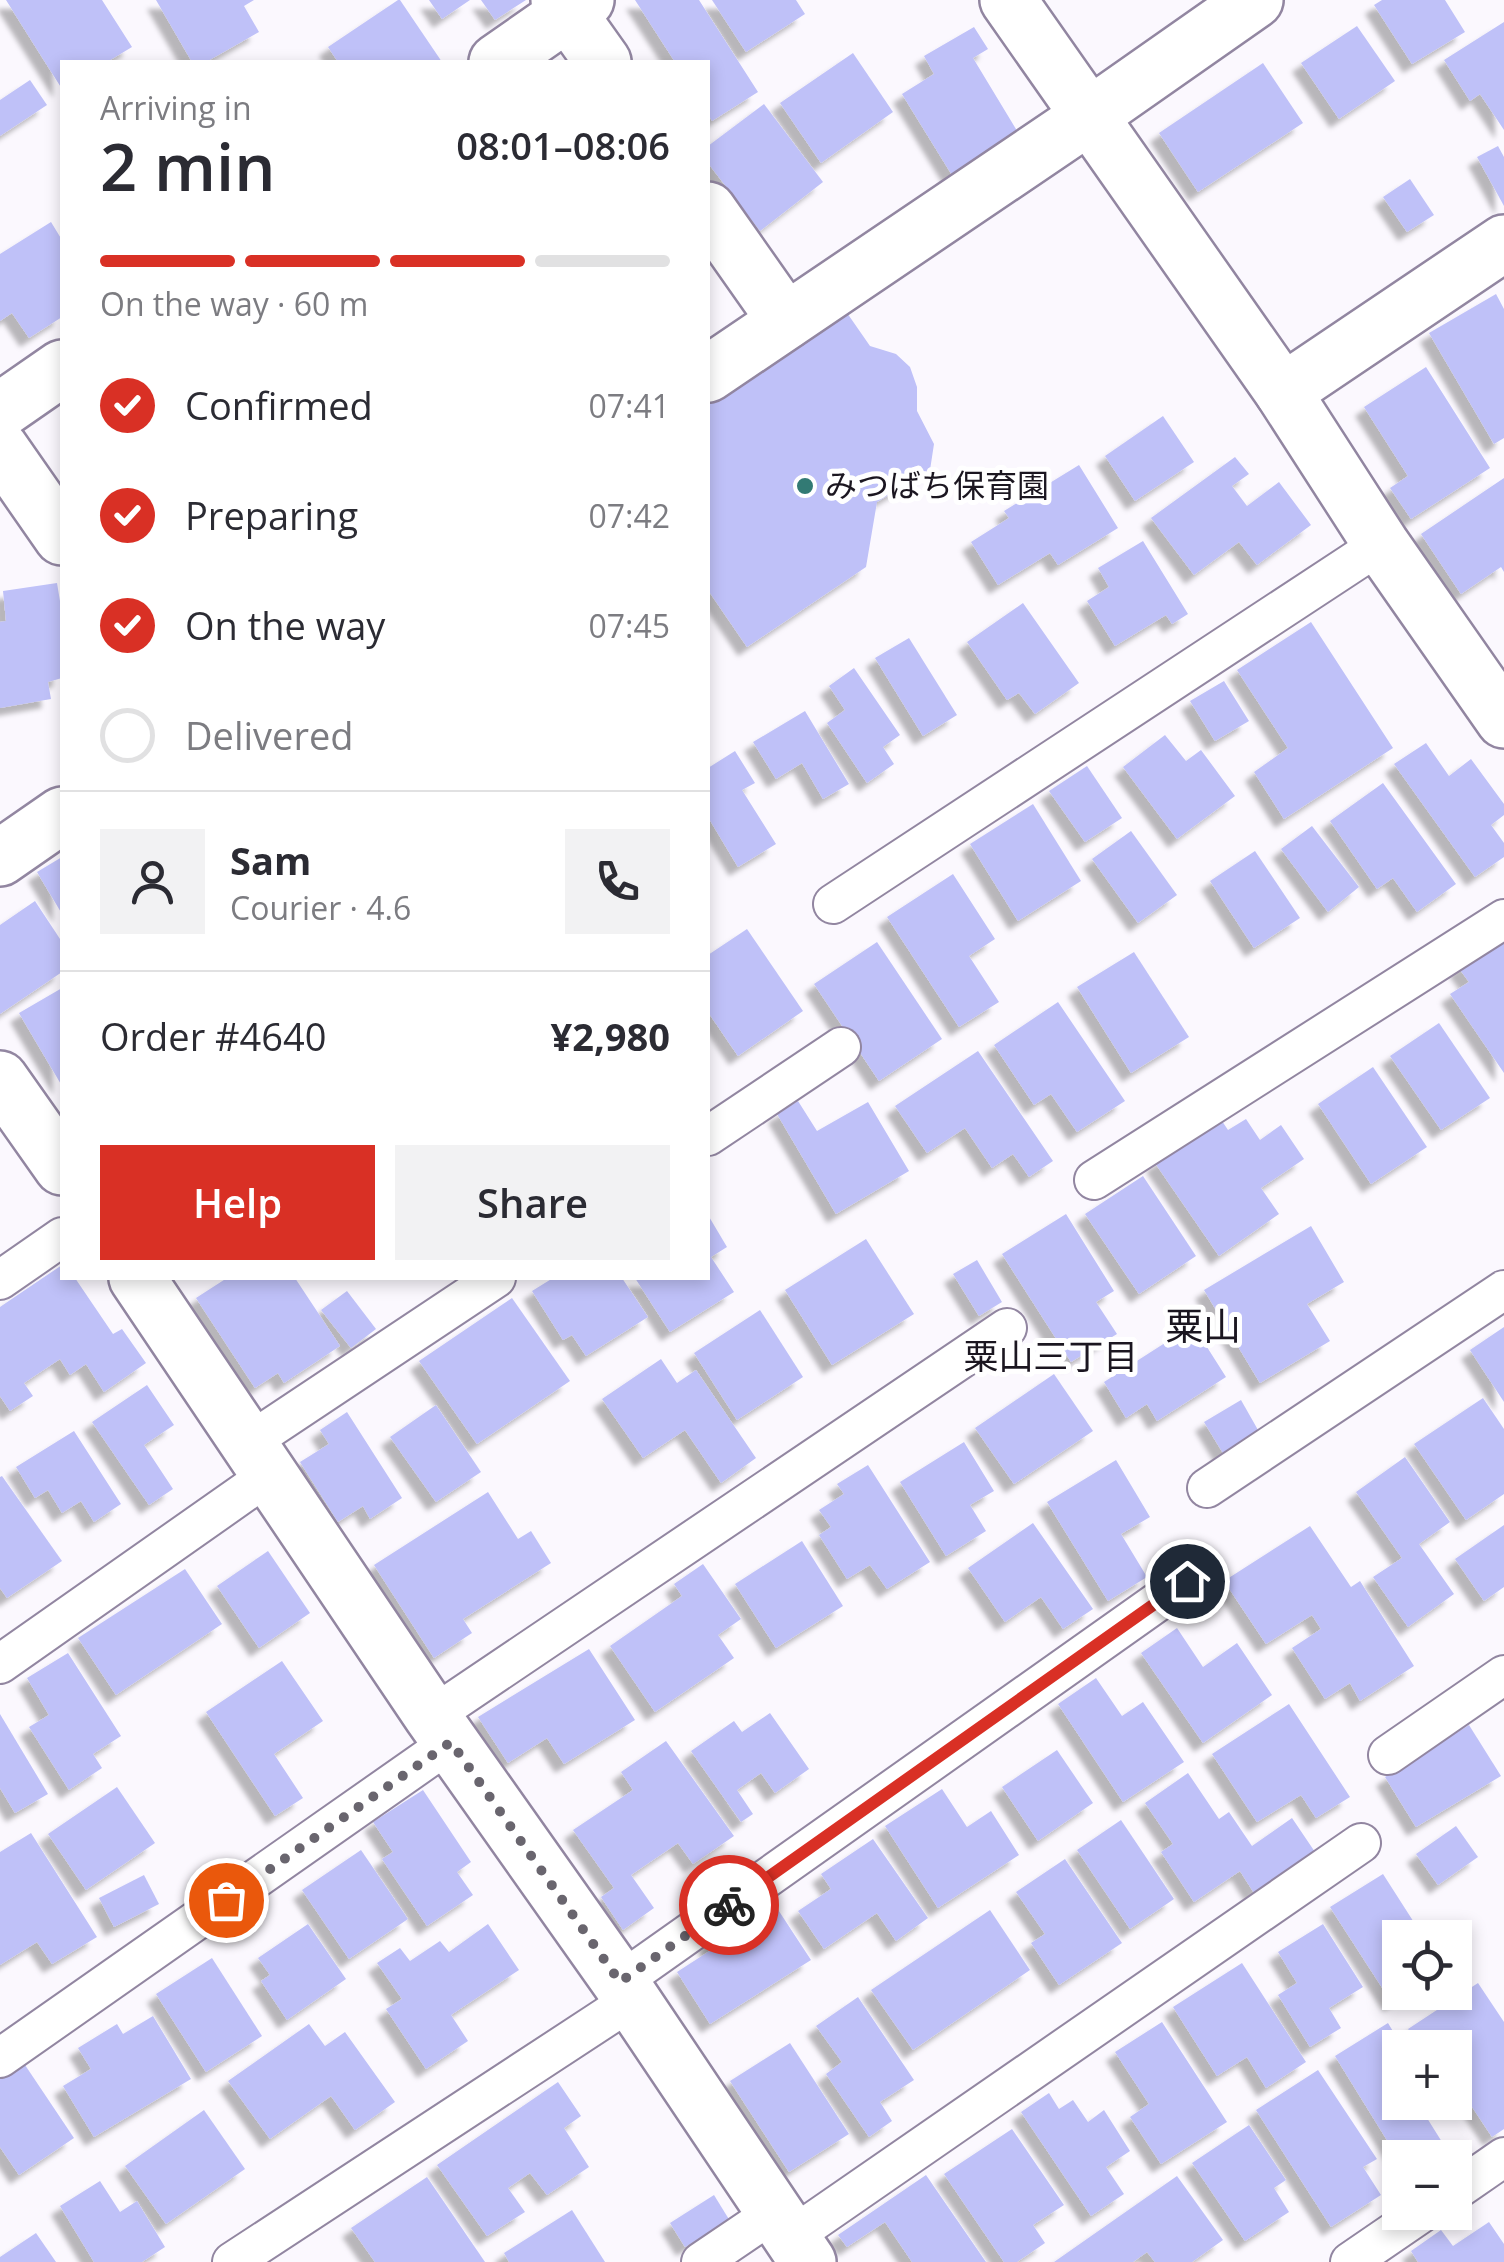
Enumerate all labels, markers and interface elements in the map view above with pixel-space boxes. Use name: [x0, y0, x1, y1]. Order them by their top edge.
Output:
text: Arriving in: [100, 86, 252, 129]
text: 08:01–08:06: [456, 119, 670, 171]
text: 2 min: [100, 122, 275, 210]
text: On the way · 60 m: [100, 282, 368, 325]
icon: check: [100, 378, 155, 433]
text: Confirmed: [185, 379, 373, 431]
text: 07:41: [588, 384, 670, 427]
place label: みつばち保育園: [825, 463, 1049, 506]
marker: みつばち保育園: [794, 475, 816, 497]
icon: check: [100, 488, 155, 543]
text: Preparing: [185, 489, 358, 541]
text: 07:42: [588, 494, 670, 537]
icon: check: [100, 598, 155, 653]
text: On the way: [185, 599, 385, 651]
text: 07:45: [588, 604, 670, 647]
text: Delivered: [185, 709, 354, 761]
button: person: [100, 829, 205, 934]
button: phone: [565, 829, 670, 934]
text: Sam: [230, 834, 311, 886]
text: Courier · 4.6: [230, 886, 411, 929]
text: Order #4640: [100, 1010, 327, 1062]
text: ¥2,980: [551, 1010, 670, 1062]
button: Help: [100, 1145, 375, 1260]
button: Share: [395, 1145, 670, 1260]
district label: 粟山: [1165, 1299, 1241, 1351]
district label: 粟山三丁目: [963, 1332, 1139, 1379]
pin: [1145, 1539, 1230, 1624]
icon: home: [1160, 1554, 1215, 1609]
courier: [679, 1855, 779, 1955]
pin: [184, 1858, 269, 1943]
icon: bag: [199, 1873, 254, 1928]
icon: bike: [702, 1878, 757, 1933]
map controls: [1382, 1920, 1472, 2230]
button: locate: [1382, 1920, 1472, 2010]
button: +: [1382, 2030, 1472, 2120]
button: −: [1382, 2140, 1472, 2230]

